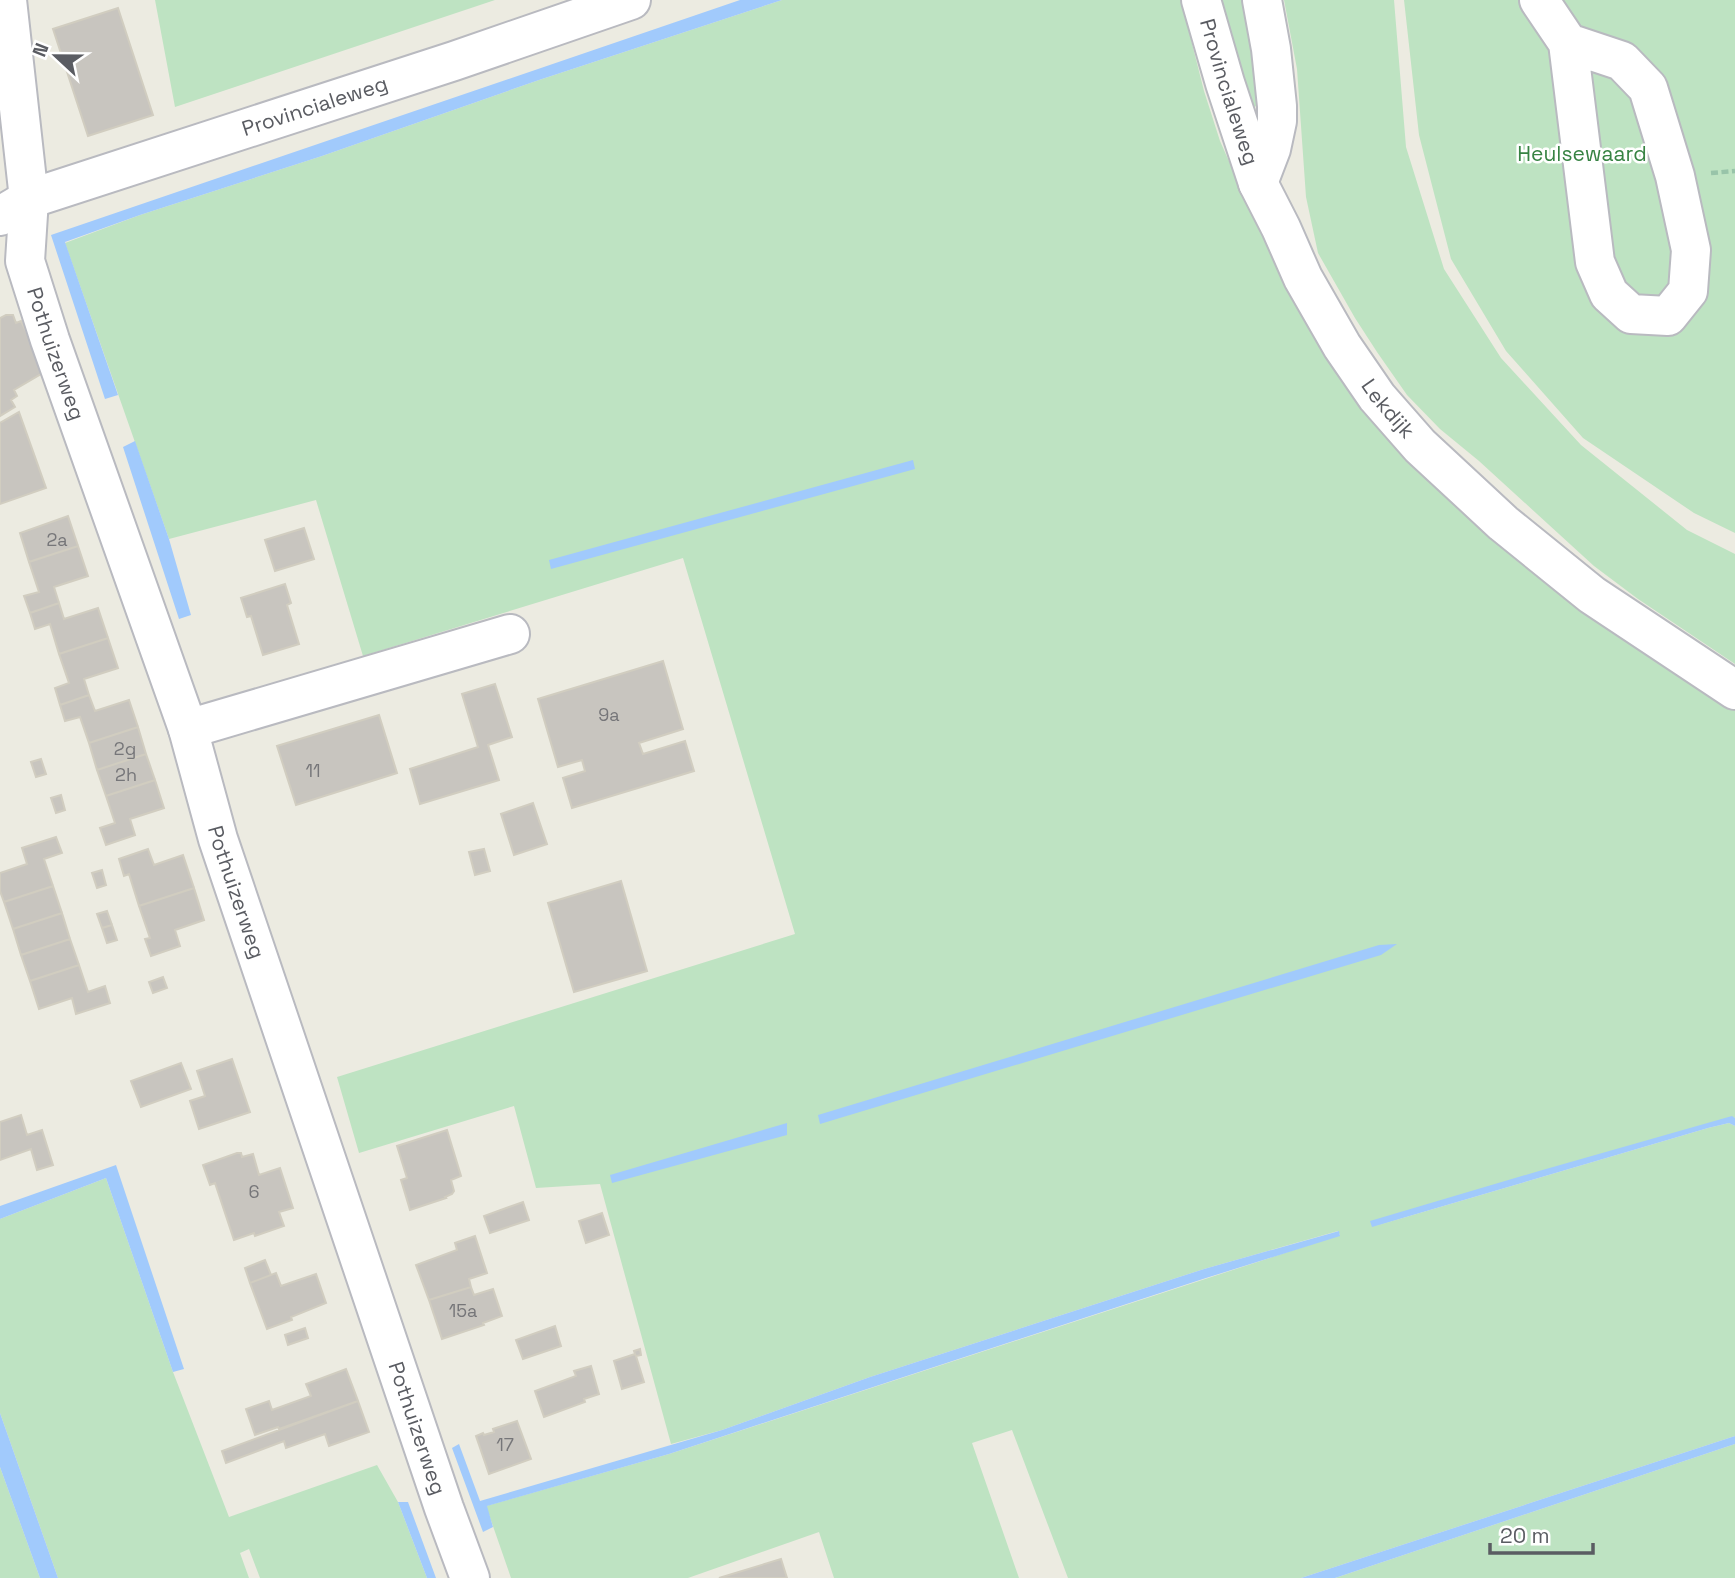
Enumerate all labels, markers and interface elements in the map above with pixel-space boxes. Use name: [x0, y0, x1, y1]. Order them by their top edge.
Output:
street label: Provincialeweg: [1194, 15, 1265, 168]
north arrow: [21, 21, 91, 91]
text: N: [27, 39, 55, 60]
street label: Provincialeweg: [238, 69, 391, 142]
park label: Heulsewaard: [1517, 140, 1647, 167]
street label: Pothuizerweg: [21, 284, 91, 424]
street label: Lekdijk: [1356, 373, 1421, 444]
house number: 2a: [46, 528, 68, 551]
house number: 9a: [598, 703, 620, 726]
house number: 2g: [114, 737, 136, 760]
house number: 11: [305, 759, 321, 782]
house number: 2h: [115, 763, 137, 786]
street label: Pothuizerweg: [202, 822, 271, 962]
house number: 6: [248, 1180, 260, 1203]
house number: 15a: [449, 1299, 477, 1322]
street label: Pothuizerweg: [383, 1358, 453, 1498]
house number: 17: [496, 1433, 514, 1456]
scale bar: [1490, 1512, 1593, 1556]
text: 20 m: [1500, 1522, 1550, 1549]

